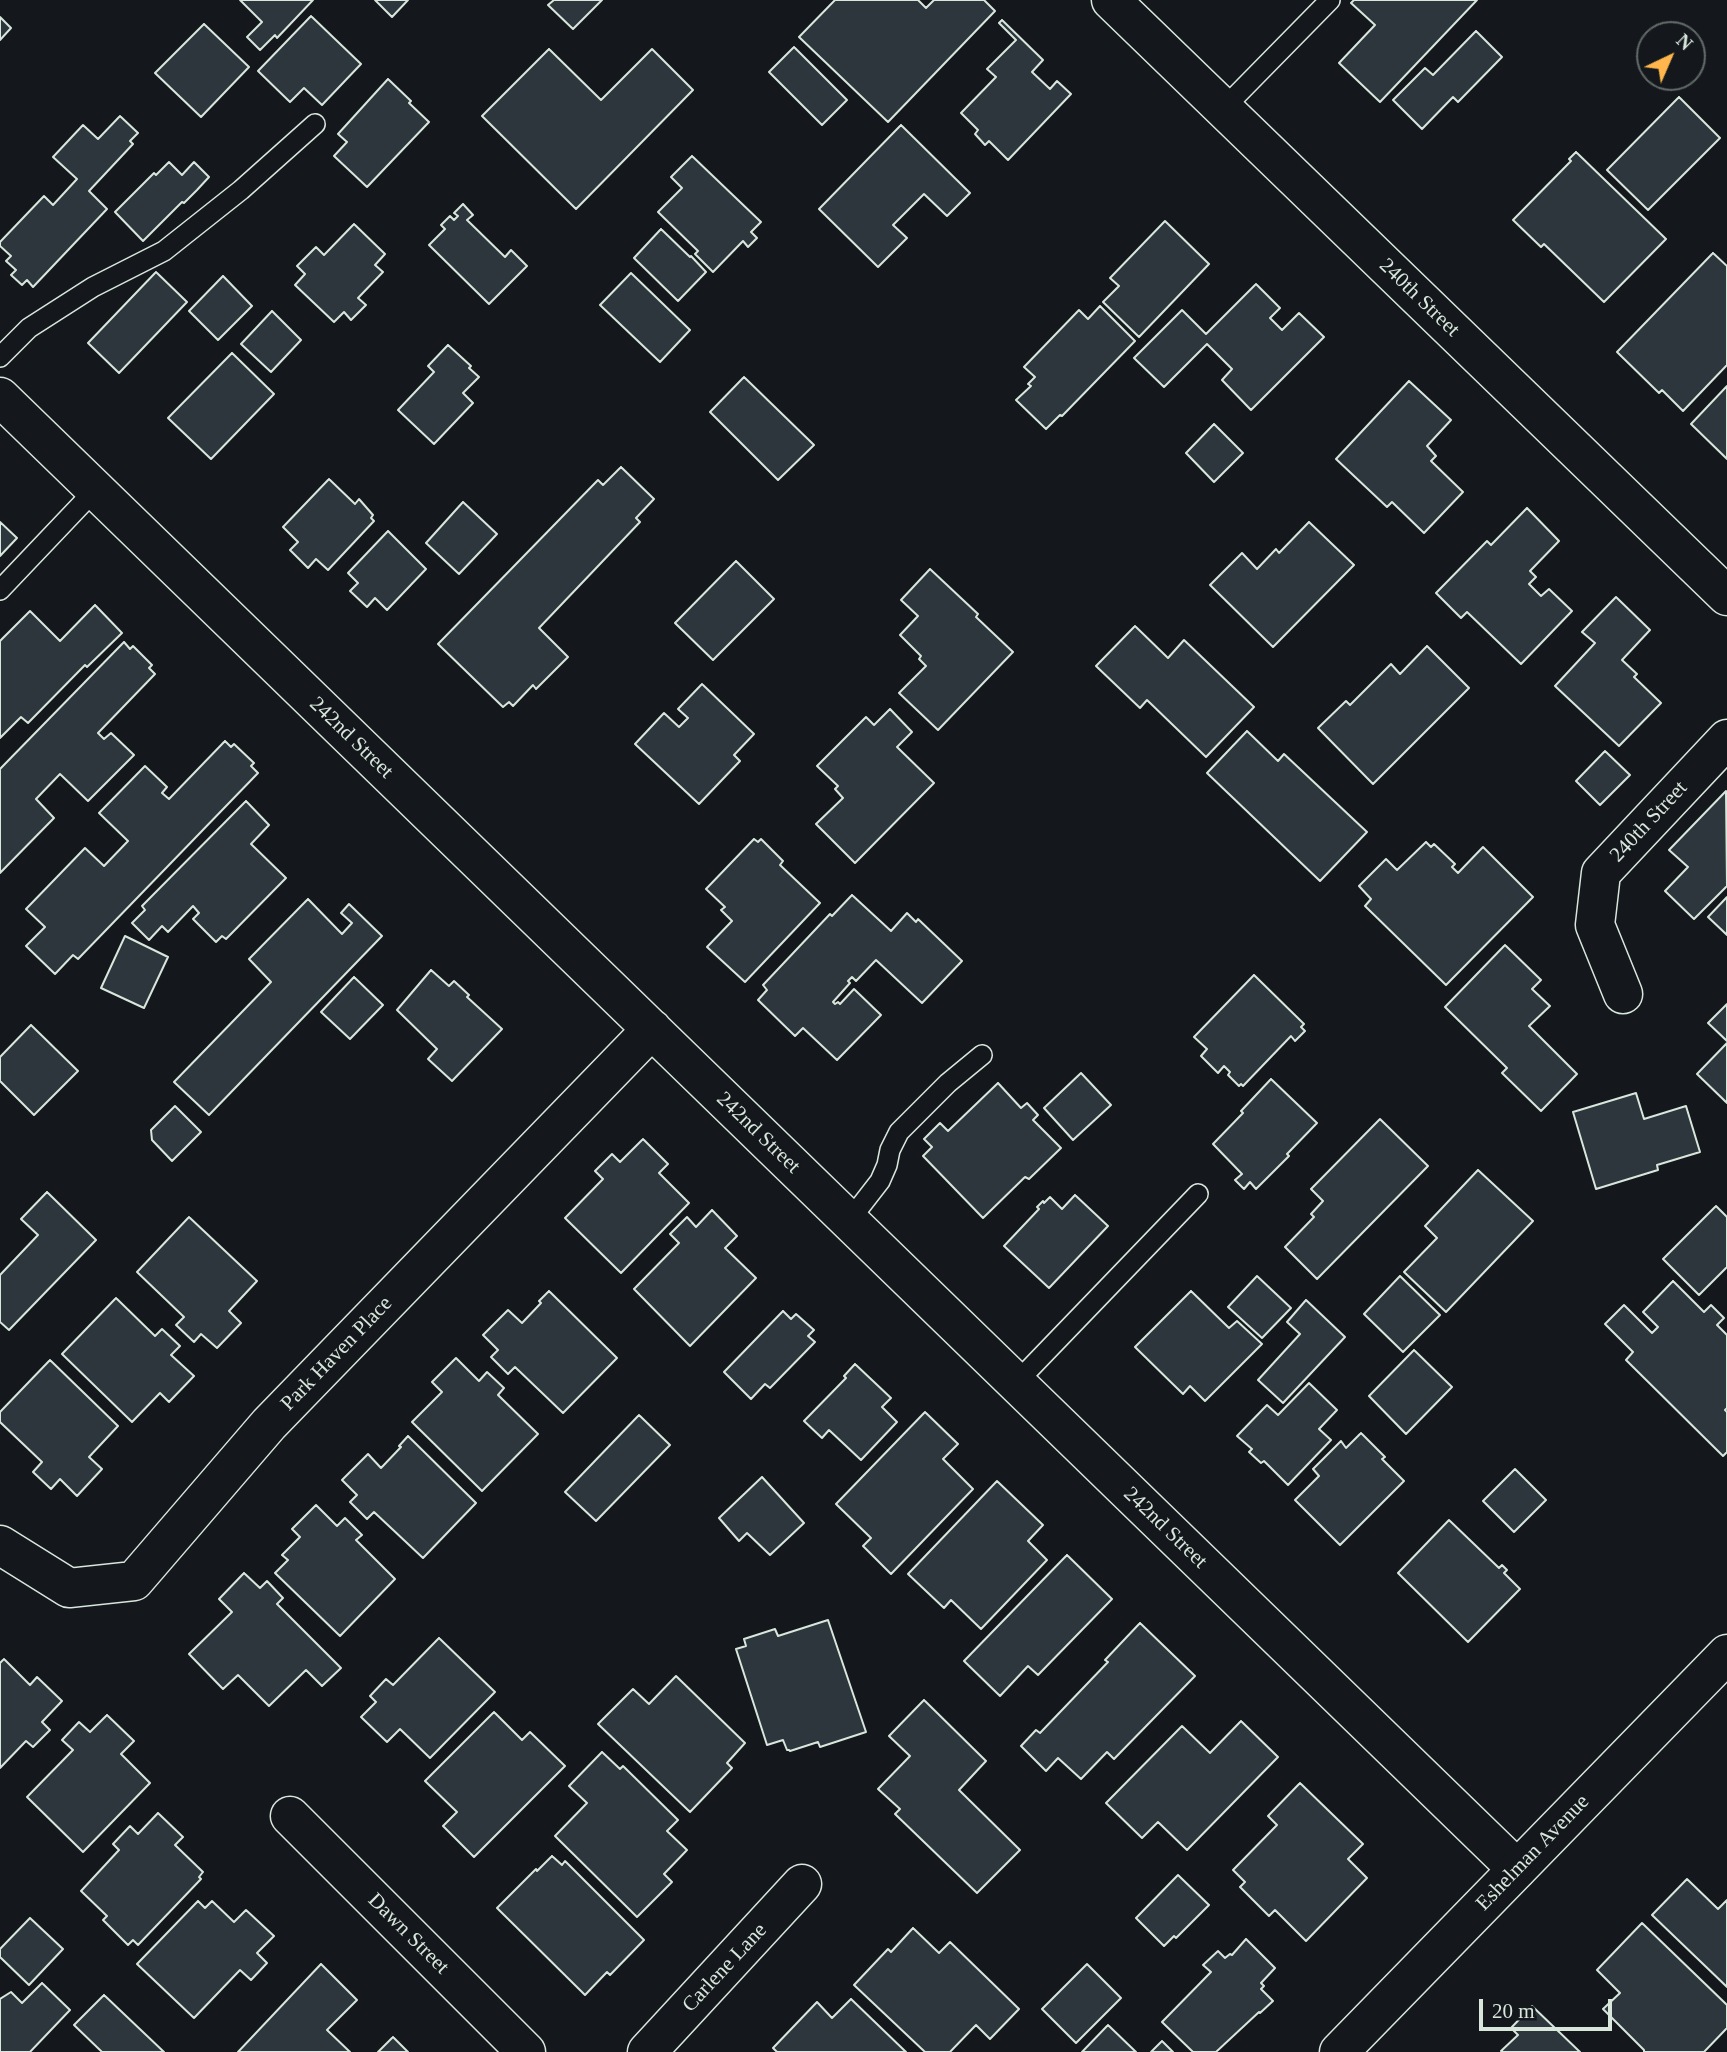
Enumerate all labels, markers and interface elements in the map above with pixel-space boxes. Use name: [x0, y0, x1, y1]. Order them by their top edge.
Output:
north arrow: [1636, 21, 1706, 91]
text: N: [1672, 30, 1697, 54]
street label: 240th Street: [1374, 253, 1464, 343]
street label: 242nd Street: [304, 692, 398, 784]
street label: 240th Street: [1605, 776, 1693, 868]
street label: 242nd Street: [711, 1087, 805, 1179]
street label: Park Haven Place: [276, 1292, 398, 1416]
street label: 242nd Street: [1118, 1482, 1212, 1574]
street label: Eshelman Avenue: [1471, 1790, 1595, 1916]
street label: Dawn Street: [362, 1888, 454, 1980]
street label: Carlene Lane: [677, 1918, 773, 2018]
scale bar: [1482, 1986, 1615, 2030]
text: 20 m: [1492, 1999, 1535, 2023]

